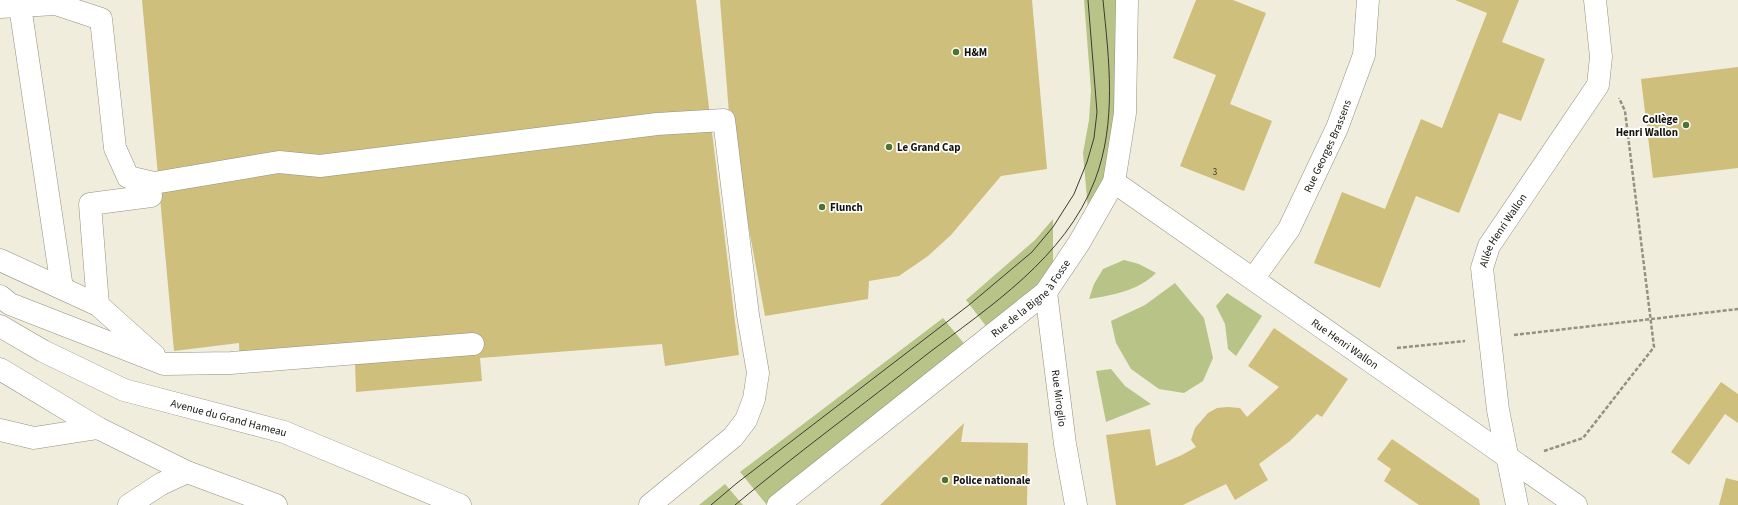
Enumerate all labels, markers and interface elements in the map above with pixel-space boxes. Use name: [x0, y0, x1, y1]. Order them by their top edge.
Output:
place label: H&M: [964, 45, 987, 60]
marker: H&M: [951, 47, 961, 57]
street label: Rue Georges Brassens: [1300, 97, 1355, 195]
place label: Collège Henri Wallon: [1616, 112, 1678, 140]
marker: Collège Henri Wallon: [1681, 120, 1691, 130]
place label: Le Grand Cap: [897, 140, 961, 155]
marker: Le Grand Cap: [884, 142, 894, 152]
house number: 3: [1213, 166, 1218, 179]
street label: Allée Henri Wallon: [1475, 190, 1530, 269]
place label: Flunch: [830, 200, 863, 215]
marker: Flunch: [817, 202, 827, 212]
street label: Rue de la Bigne à Fosse: [988, 256, 1074, 341]
street label: Rue Henri Wallon: [1308, 315, 1382, 372]
street label: Rue Miroglio: [1048, 369, 1070, 428]
street label: Avenue du Grand Hameau: [169, 395, 288, 440]
place label: Police nationale: [953, 473, 1031, 488]
marker: Police nationale: [940, 475, 950, 485]

